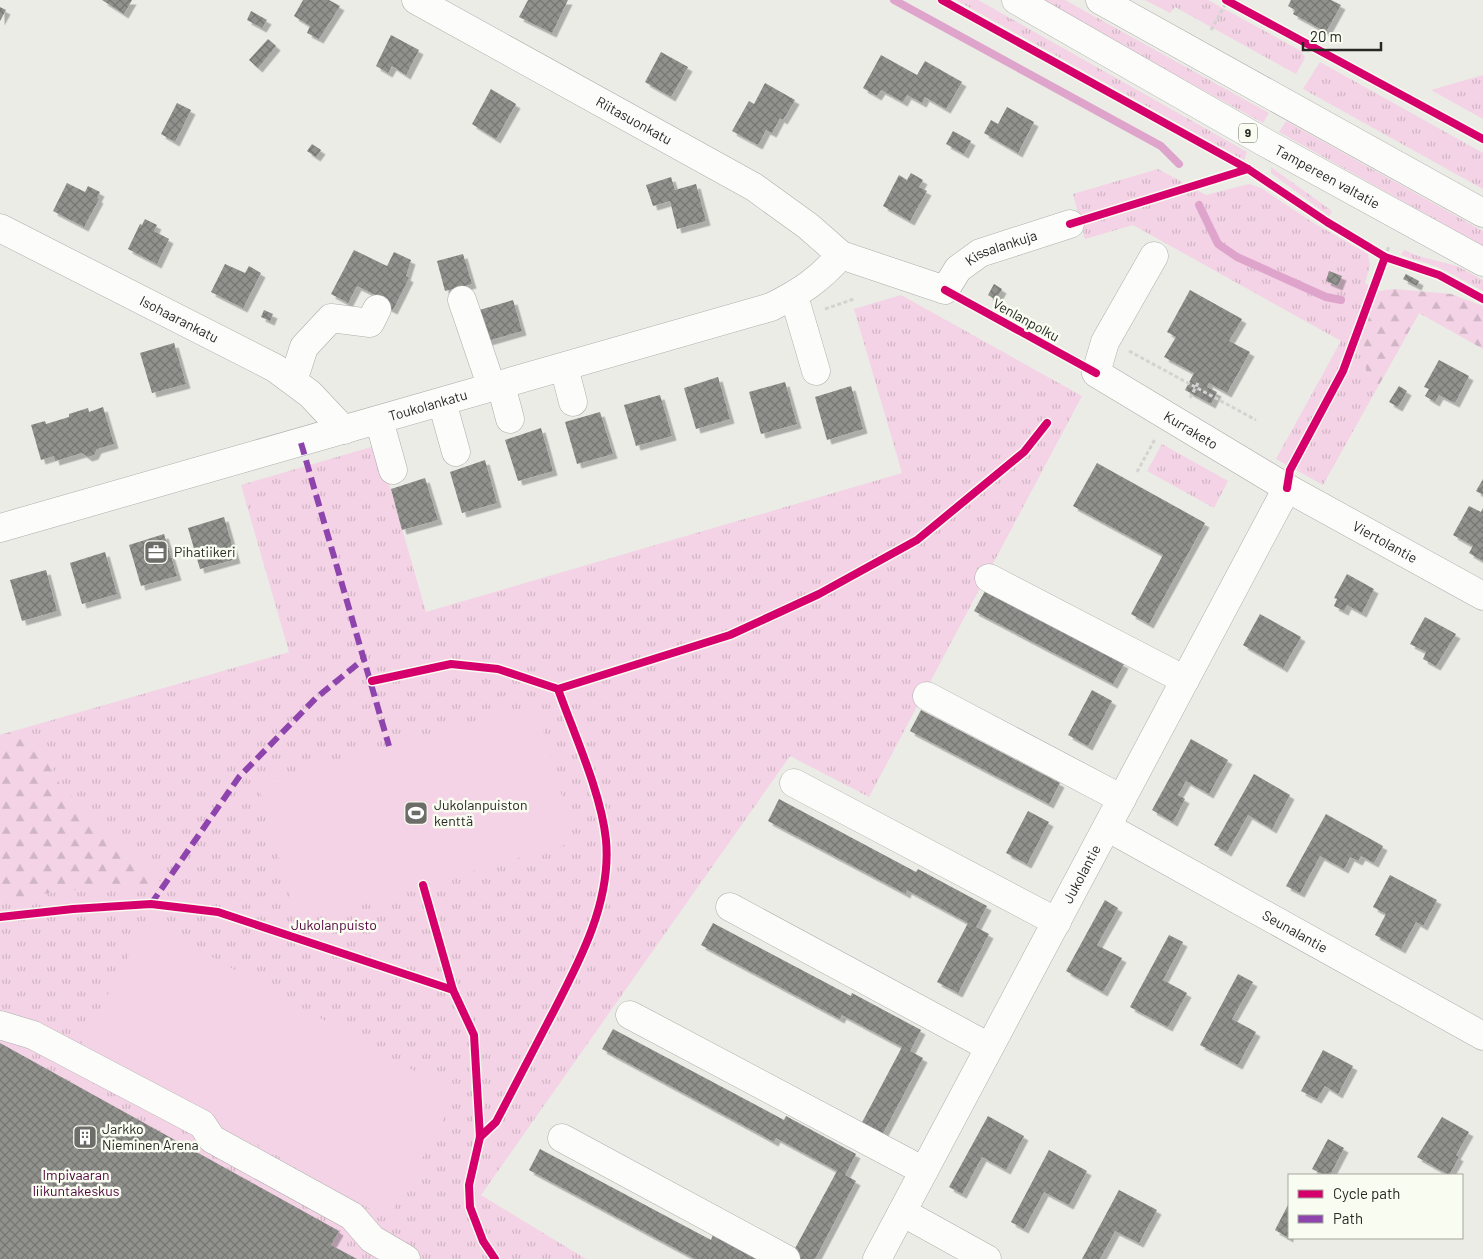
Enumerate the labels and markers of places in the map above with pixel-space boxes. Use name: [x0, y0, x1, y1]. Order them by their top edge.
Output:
office icon: Pihatiikeri: [143, 539, 169, 565]
place label: Pihatiikeri: [174, 543, 236, 560]
place label: Jukolanpuiston kenttä: [434, 796, 527, 829]
sports icon: Jukolanpuiston kenttä: [403, 800, 429, 826]
place label: Jarkko Nieminen Arena: [102, 1120, 199, 1153]
building icon: Jarkko Nieminen Arena: [72, 1124, 98, 1150]

